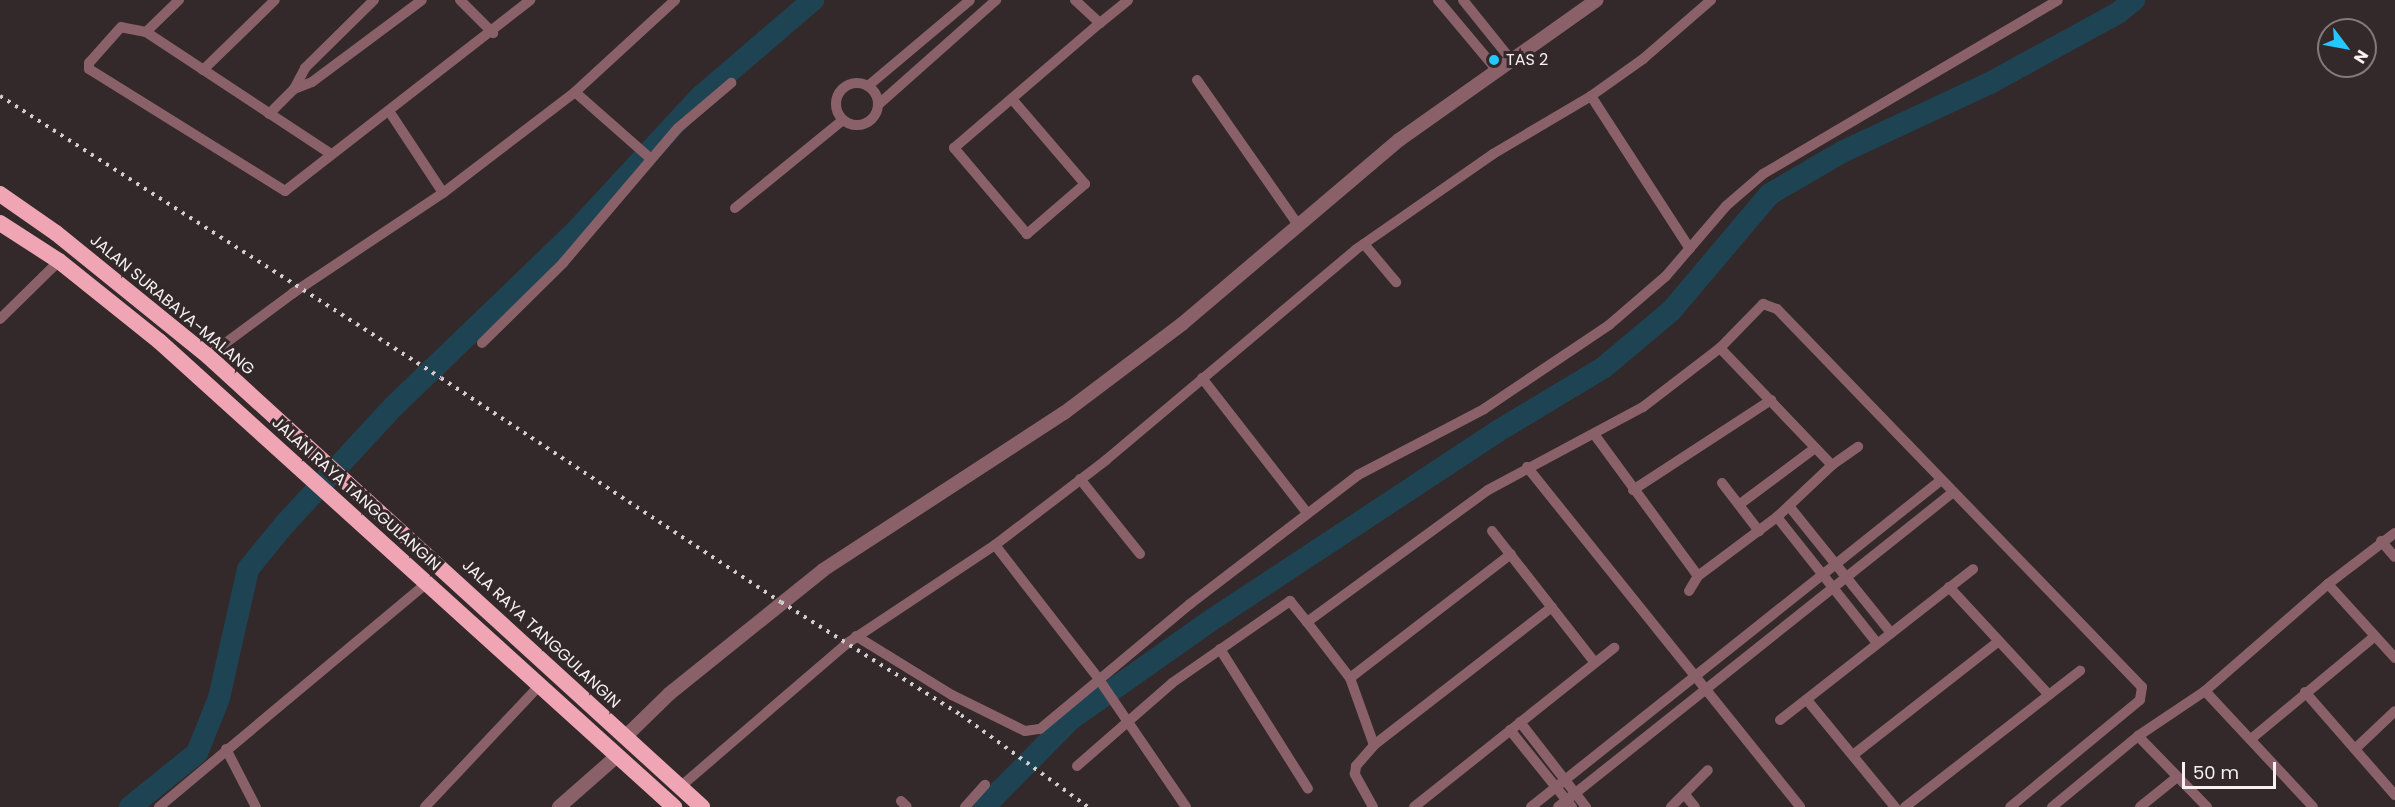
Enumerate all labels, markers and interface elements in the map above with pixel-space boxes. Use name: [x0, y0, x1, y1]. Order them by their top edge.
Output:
north arrow: [2317, 18, 2377, 78]
text: N: [2348, 46, 2374, 68]
place label: TAS 2: [1506, 50, 1548, 70]
marker: TAS 2: [1487, 53, 1501, 67]
street label: JALAN SURABAYA-MALANG: [86, 231, 258, 379]
street label: JALAN RAYA TANGGULANGIN: [268, 413, 444, 575]
street label: JALA RAYA TANGGULANGIN: [458, 556, 624, 712]
scale bar: [2185, 750, 2280, 788]
text: 50 m: [2193, 760, 2239, 785]

